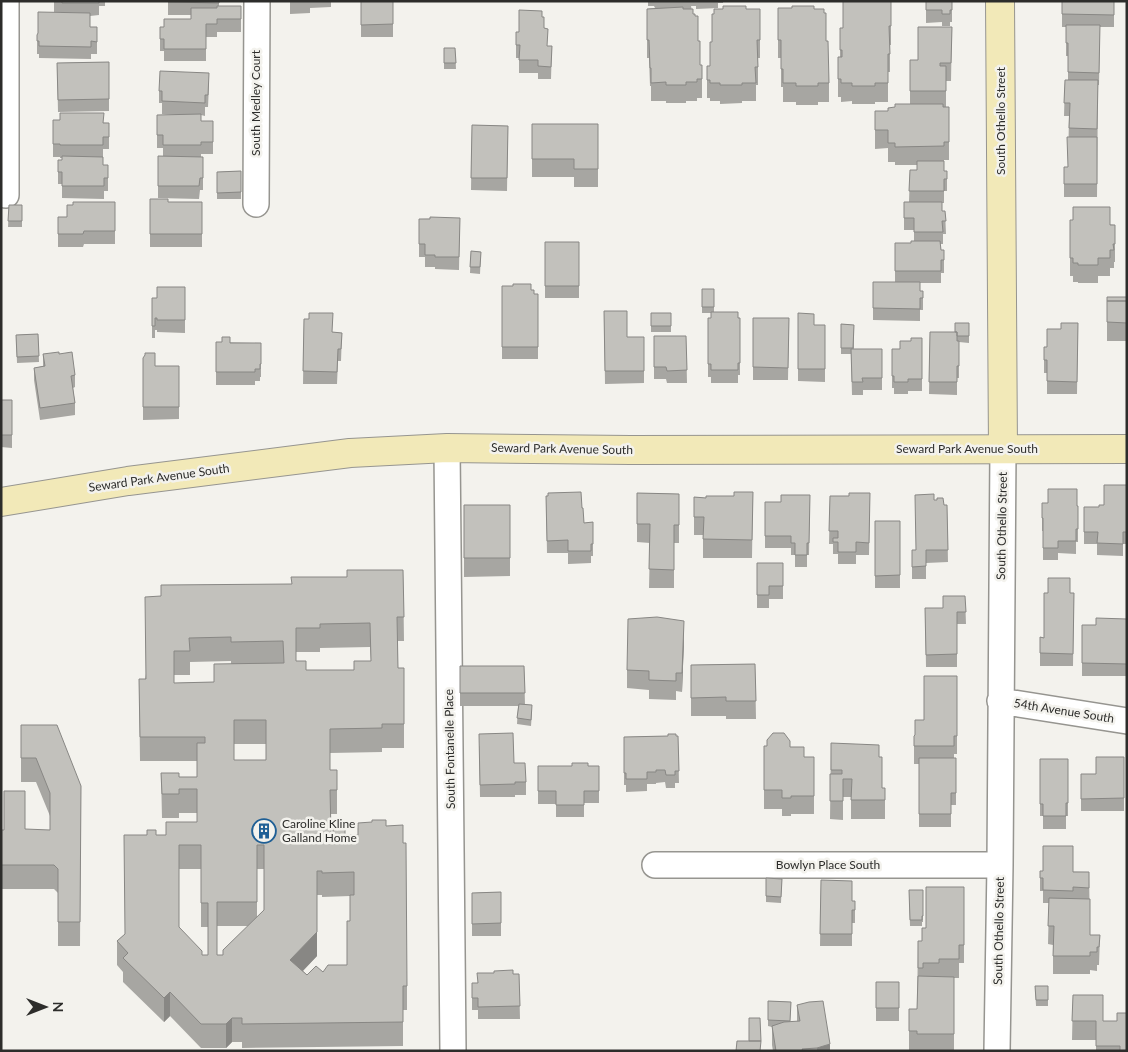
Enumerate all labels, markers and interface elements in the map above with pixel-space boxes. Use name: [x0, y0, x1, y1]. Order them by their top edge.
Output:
street label: South Medley Court: [248, 49, 263, 156]
street label: South Othello Street: [993, 66, 1008, 175]
street label: Seward Park Avenue South: [491, 440, 633, 457]
street label: Seward Park Avenue South: [896, 441, 1038, 456]
street label: Seward Park Avenue South: [88, 460, 230, 495]
street label: South Othello Street: [993, 471, 1010, 580]
street label: South Fontanelle Place: [441, 689, 458, 809]
street label: 54th Avenue South: [1013, 695, 1115, 726]
place label: Caroline Kline Galland Home: [282, 816, 357, 845]
building icon: Caroline Kline Galland Home: [251, 818, 277, 844]
street label: Bowlyn Place South: [776, 857, 880, 872]
street label: South Othello Street: [990, 876, 1007, 985]
north arrow: [20, 982, 70, 1032]
text: N: [50, 1002, 67, 1012]

